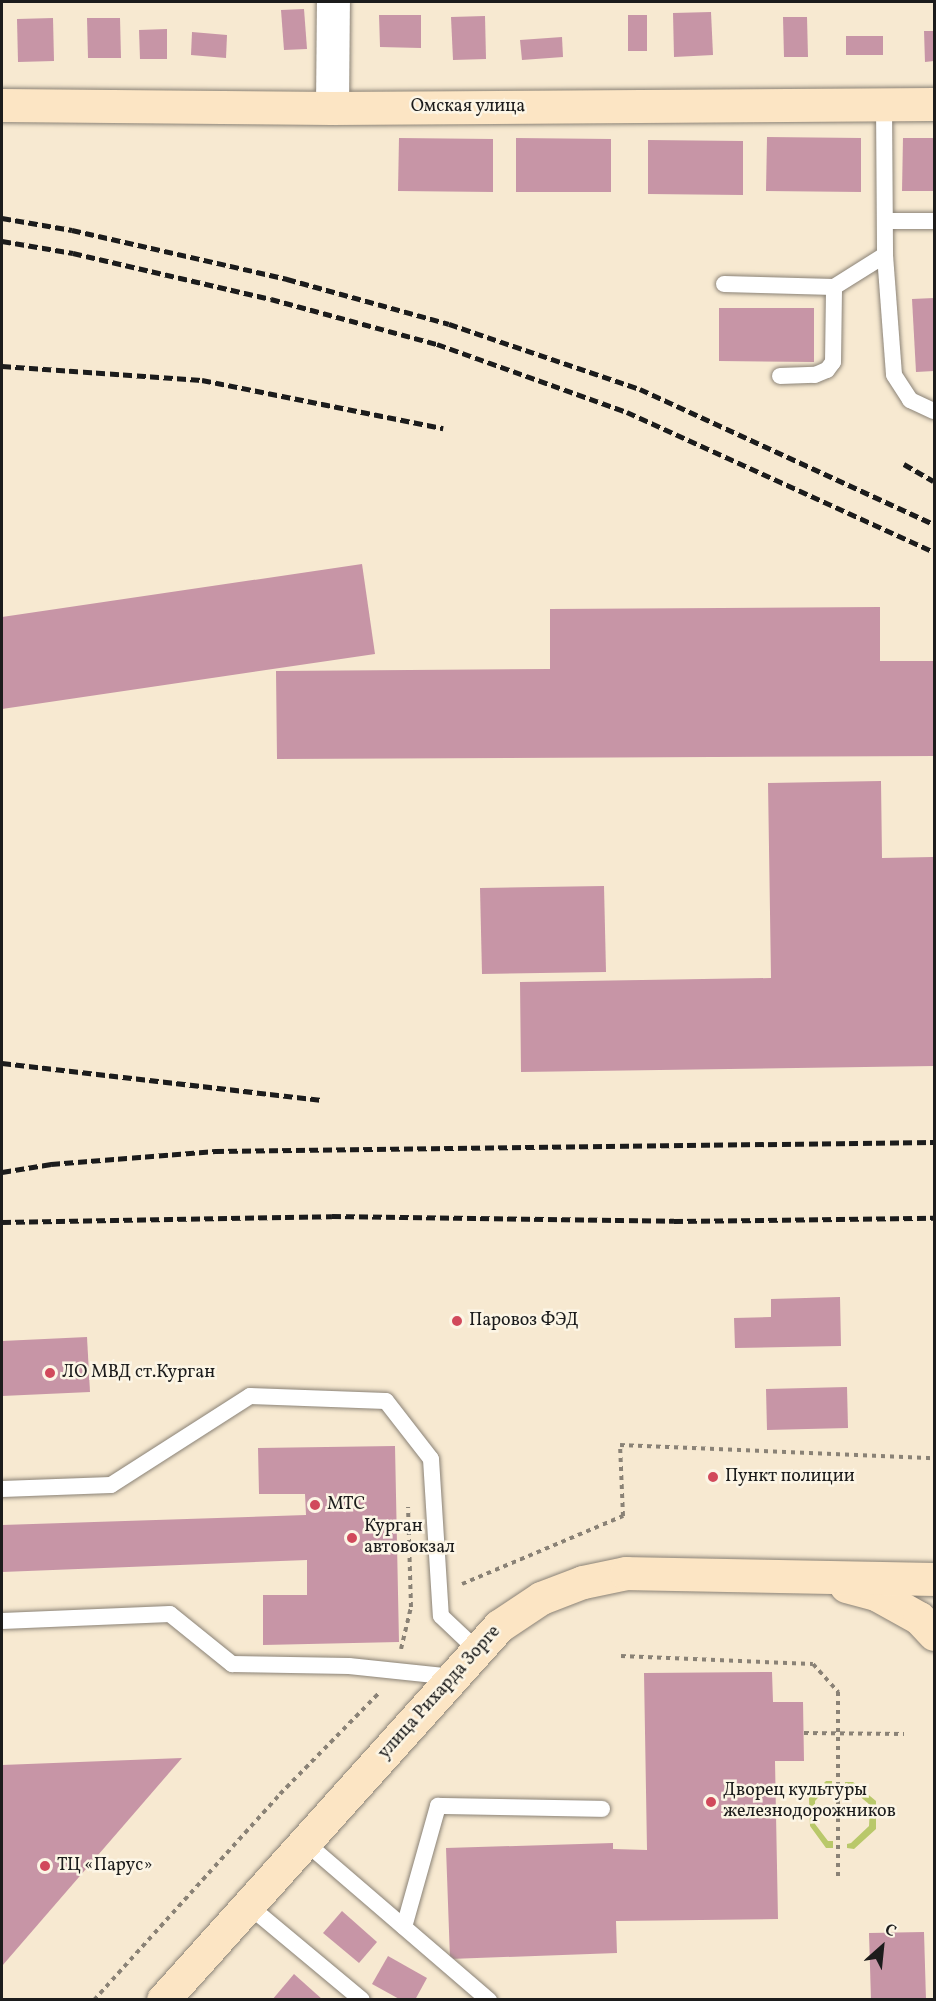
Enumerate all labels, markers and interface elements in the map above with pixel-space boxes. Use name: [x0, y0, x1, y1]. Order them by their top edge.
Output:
street label: Омская улица: [410, 96, 526, 118]
place label: Паровоз ФЭД: [469, 1310, 579, 1332]
marker: Паровоз ФЭД: [450, 1314, 464, 1328]
place label: ЛО МВД ст.Курган: [62, 1362, 215, 1384]
marker: ЛО МВД ст.Курган: [43, 1366, 57, 1380]
place label: Пункт полиции: [725, 1466, 855, 1488]
marker: Пункт полиции: [706, 1470, 720, 1484]
place label: МТС: [327, 1494, 365, 1516]
marker: МТС: [308, 1498, 322, 1512]
place label: Курган автовокзал: [364, 1517, 455, 1559]
marker: Курган автовокзал: [345, 1531, 359, 1545]
street label: улица Рихарда Зорге: [374, 1622, 506, 1764]
place label: Дворец культуры железнодорожников: [723, 1781, 896, 1824]
marker: Дворец культуры железнодорожников: [704, 1795, 718, 1809]
place label: ТЦ «Парус»: [57, 1855, 153, 1877]
marker: ТЦ «Парус»: [38, 1859, 52, 1873]
north arrow: [852, 1917, 912, 1977]
text: С: [881, 1919, 900, 1943]

